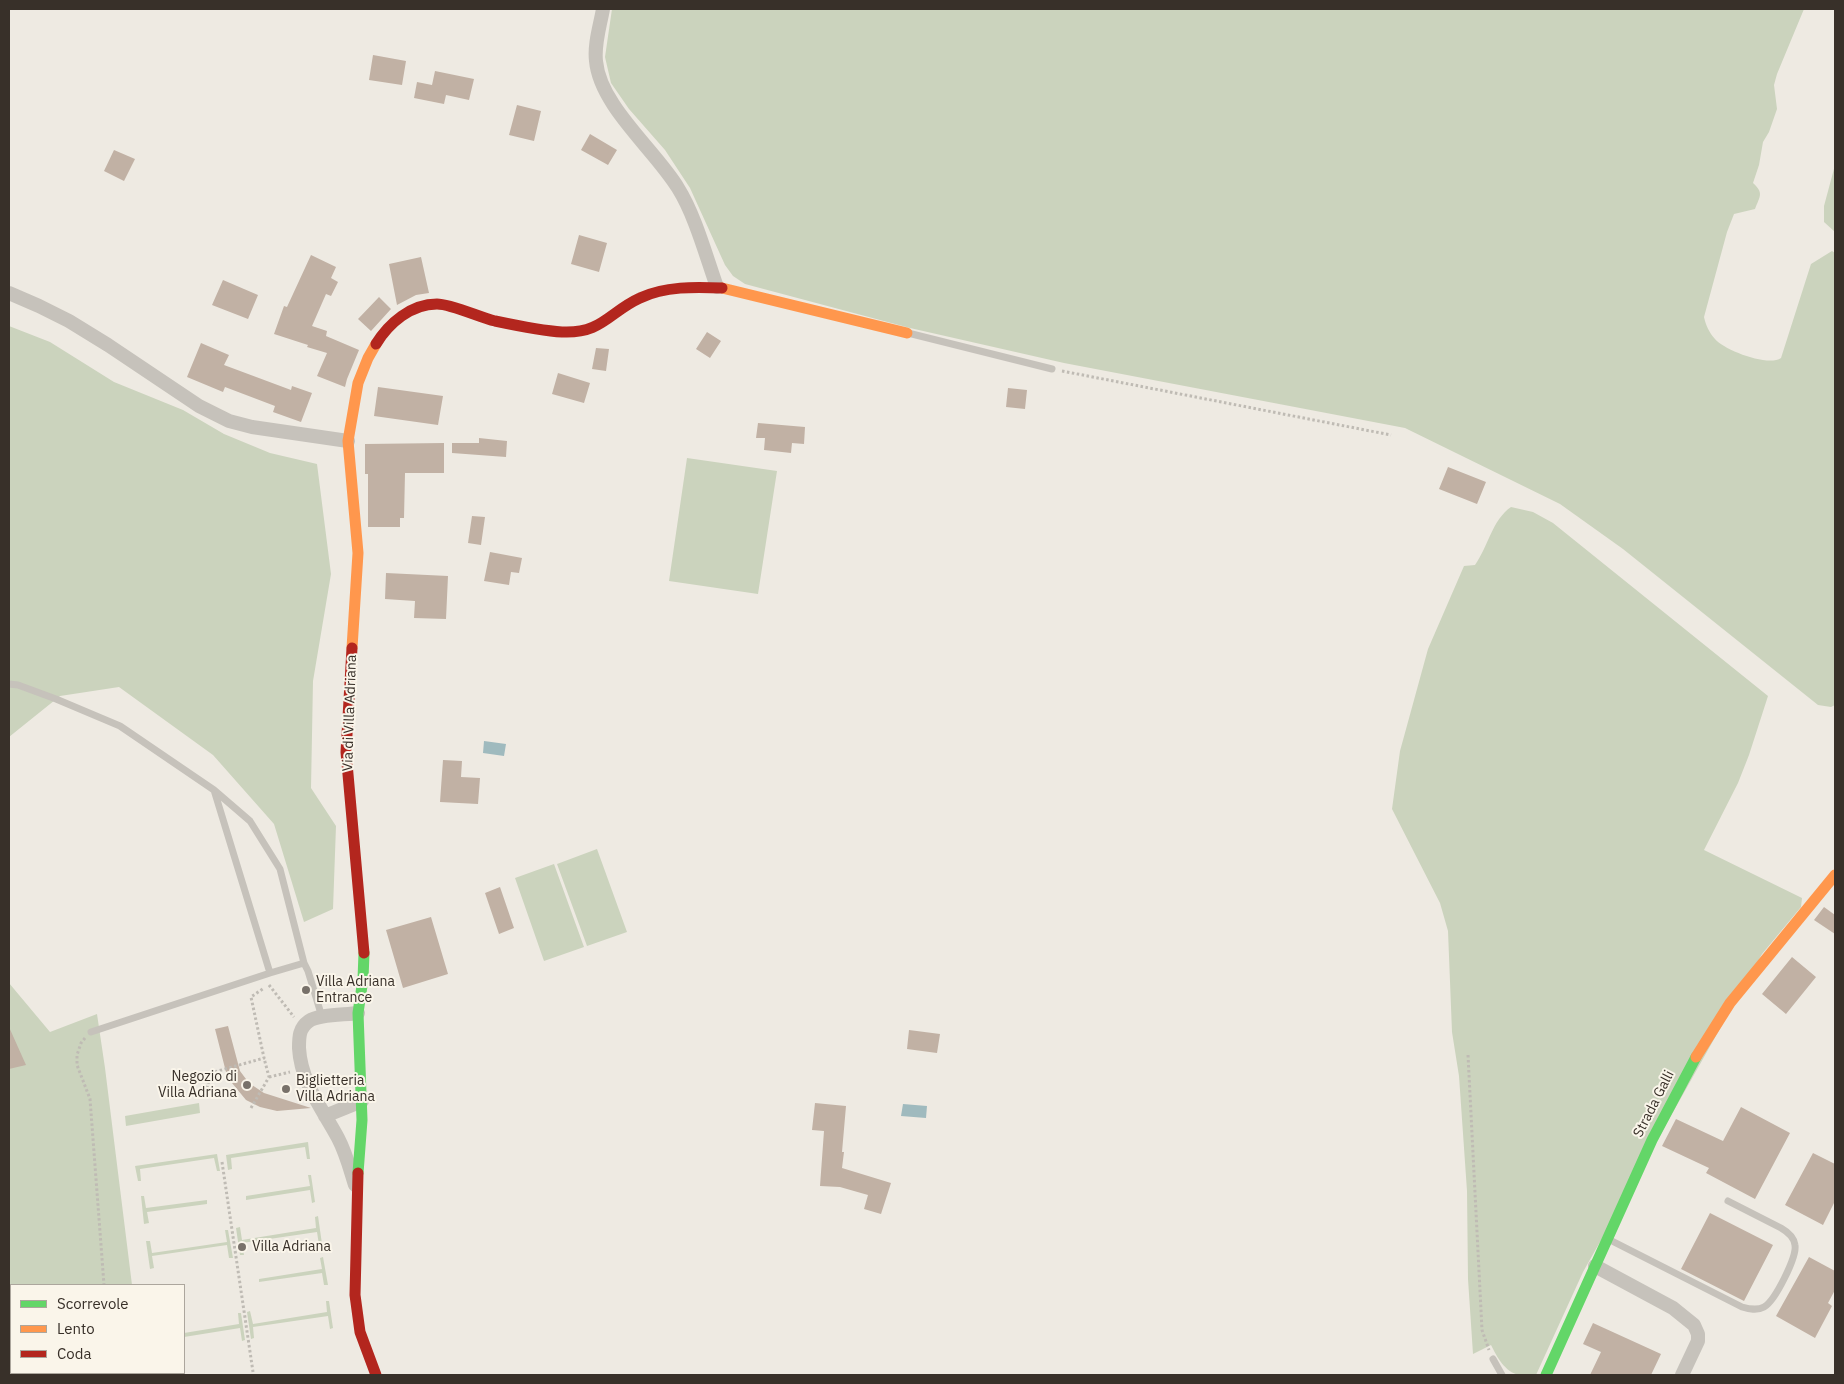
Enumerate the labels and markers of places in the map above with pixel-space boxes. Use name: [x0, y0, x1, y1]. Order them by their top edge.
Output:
place label: Villa Adriana Entrance: [316, 974, 395, 1006]
marker: Villa Adriana Entrance: [300, 984, 312, 996]
place label: Negozio di Villa Adriana: [158, 1069, 237, 1102]
place label: Biglietteria Villa Adriana: [296, 1073, 375, 1106]
marker: Negozio di Villa Adriana: [241, 1079, 253, 1091]
marker: Biglietteria Villa Adriana: [280, 1083, 292, 1095]
place label: Villa Adriana: [252, 1239, 331, 1255]
marker: Villa Adriana: [236, 1241, 248, 1253]

